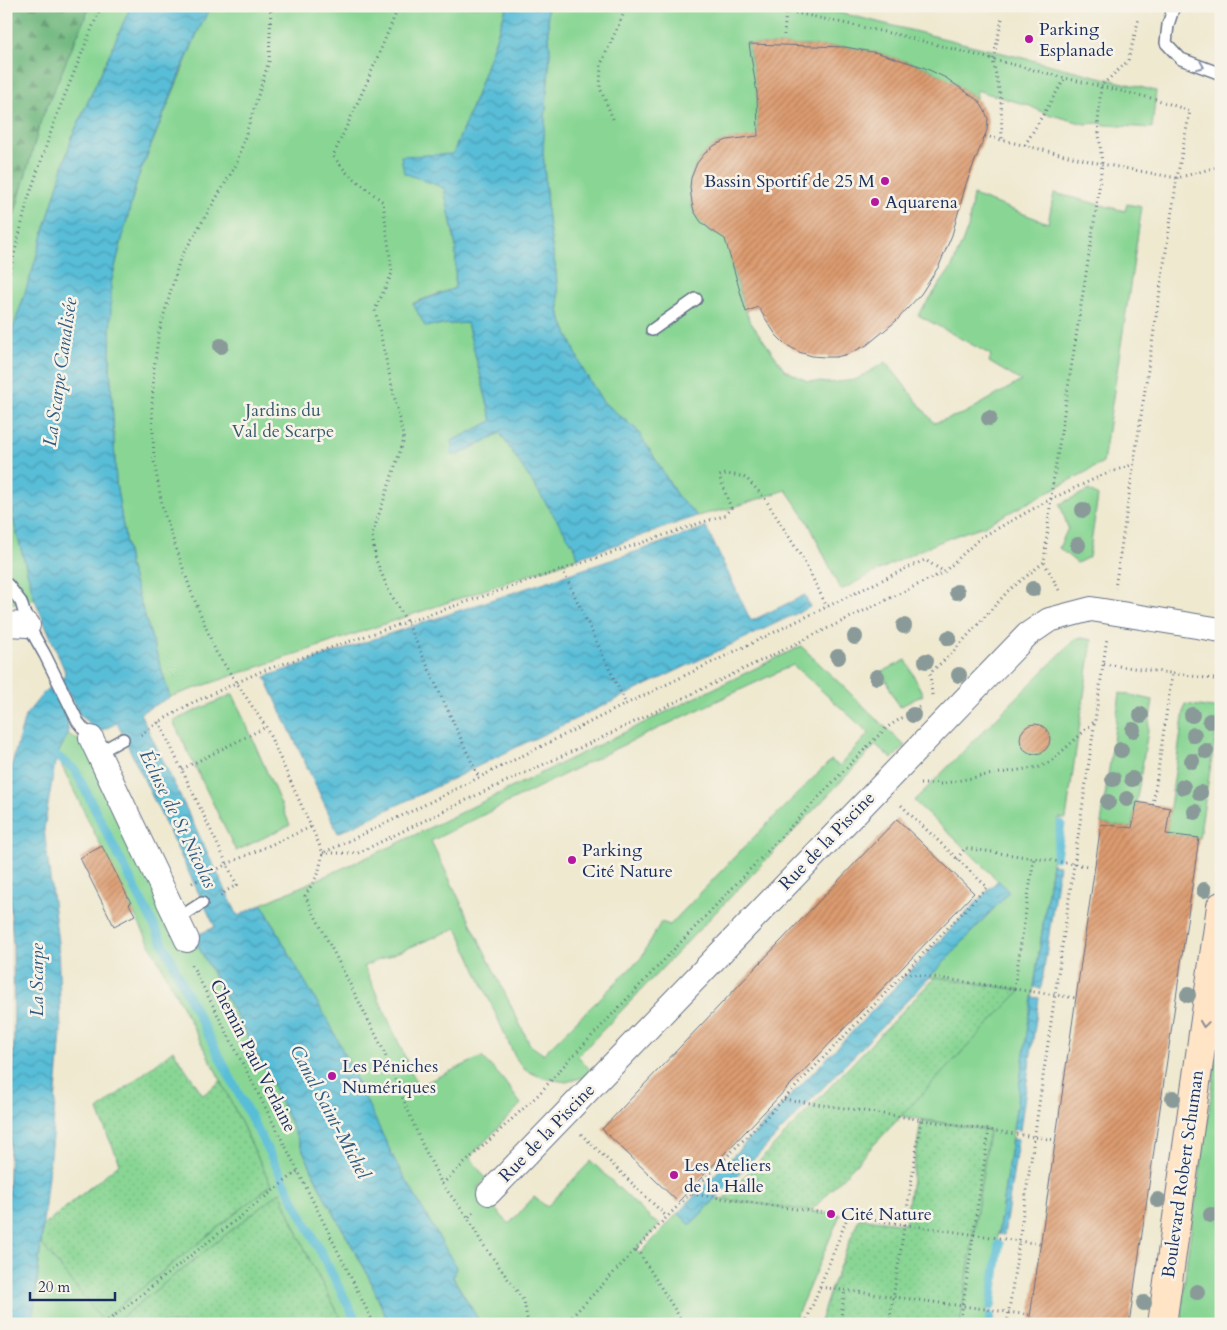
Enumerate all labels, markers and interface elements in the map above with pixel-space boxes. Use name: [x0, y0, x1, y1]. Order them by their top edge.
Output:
place label: Parking Esplanade: [1039, 17, 1114, 63]
marker: Parking Esplanade: [1023, 33, 1035, 45]
one-way arrow: [1196, 60, 1205, 71]
place label: Bassin Sportif de 25 M: [704, 169, 875, 194]
marker: Bassin Sportif de 25 M: [879, 175, 891, 187]
place label: Aquarena: [885, 190, 958, 215]
marker: Aquarena: [869, 196, 881, 208]
water label: La Scarpe Canalisée: [37, 295, 83, 448]
park label: Jardins du Val de Scarpe: [232, 398, 334, 444]
water label: Écluse de St Nicolas: [133, 745, 223, 893]
street label: Rue de la Piscine: [773, 786, 881, 896]
place label: Parking Cité Nature: [582, 838, 673, 884]
marker: Parking Cité Nature: [566, 854, 578, 866]
water label: La Scarpe: [24, 943, 50, 1017]
street label: Chemin Paul Verlaine: [204, 975, 302, 1137]
one-way arrow: [1200, 1019, 1210, 1028]
water label: Canal Saint-Michel: [284, 1040, 377, 1184]
place label: Les Péniches Numériques: [342, 1054, 438, 1100]
street label: Boulevard Robert Schuman: [1156, 1068, 1210, 1280]
marker: Les Péniches Numériques: [326, 1070, 338, 1082]
street label: Rue de la Piscine: [493, 1078, 601, 1188]
place label: Les Ateliers de la Halle: [684, 1153, 771, 1199]
marker: Les Ateliers de la Halle: [668, 1169, 680, 1181]
place label: Cité Nature: [841, 1202, 932, 1227]
marker: Cité Nature: [825, 1208, 837, 1220]
scale bar: [30, 1270, 115, 1302]
text: 20 m: [38, 1277, 70, 1297]

